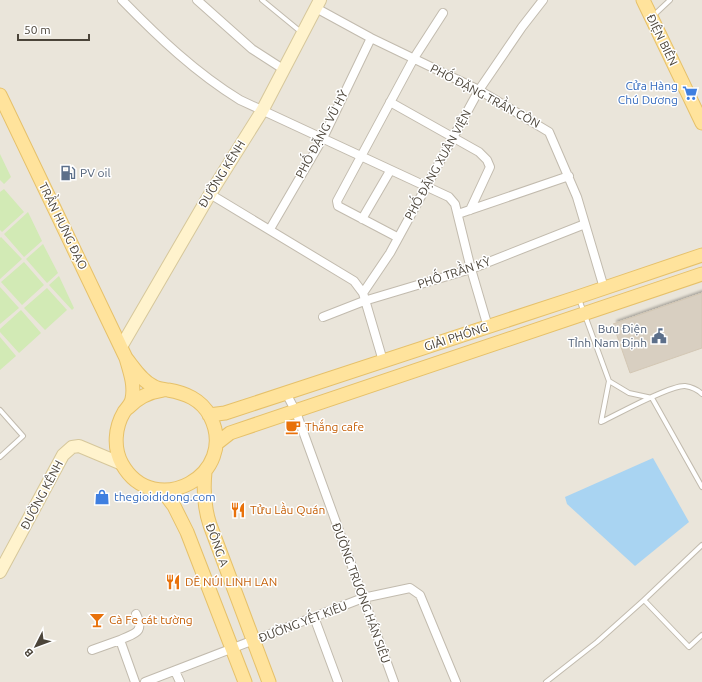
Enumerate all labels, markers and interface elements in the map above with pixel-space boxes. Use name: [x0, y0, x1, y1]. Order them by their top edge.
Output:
street label: ĐIỆN BIÊN: [643, 12, 681, 68]
scale bar: [18, 16, 89, 42]
text: 50 m: [24, 23, 51, 36]
street label: PHỐ ĐẶNG TRẦN CÔN: [428, 59, 543, 131]
place label: Cửa Hàng Chú Dương: [618, 79, 678, 106]
supermarket icon: Cửa Hàng Chú Dương: [681, 84, 699, 102]
street label: PHỐ ĐẶNG VŨ HỶ: [290, 86, 351, 181]
street label: PHỐ ĐẶNG XUÂN VIỆN: [399, 106, 474, 223]
street label: ĐƯỜNG KÊNH: [196, 138, 247, 210]
fuel station icon: PV oil: [59, 164, 77, 182]
place label: PV oil: [80, 166, 111, 179]
street label: TRẦN HƯNG ĐẠO: [36, 179, 93, 272]
street label: PHỐ TRẦN KỲ: [415, 252, 492, 290]
street label: GIẢI PHÓNG: [422, 319, 489, 353]
place label: Bưu Điện Tỉnh Nam Định: [568, 322, 647, 350]
public building icon: Bưu Điện Tỉnh Nam Định: [650, 327, 668, 345]
cafe icon: Thắng cafe: [284, 418, 302, 436]
place label: Thắng cafe: [305, 419, 364, 433]
street label: ĐƯỜNG KÊNH: [18, 458, 65, 532]
shop icon: thegioididong.com: [93, 488, 111, 506]
place label: thegioididong.com: [114, 490, 216, 503]
restaurant icon: Tửu Lầu Quán: [229, 501, 247, 519]
place label: Tửu Lầu Quán: [250, 502, 325, 516]
street label: ĐÔNG A: [204, 521, 231, 568]
street label: ĐƯỜNG TRƯƠNG HÁN SIÊU: [330, 521, 393, 665]
restaurant icon: DÊ NÚI LINH LAN: [164, 573, 182, 591]
place label: DÊ NÚI LINH LAN: [185, 575, 277, 588]
street label: ĐƯỜNG YẾT KIÊU: [256, 596, 349, 644]
bar icon: Cà Fe cát tường: [88, 611, 106, 629]
place label: Cà Fe cát tường: [109, 613, 193, 626]
north arrow: [16, 626, 56, 666]
text: B: [22, 646, 35, 659]

